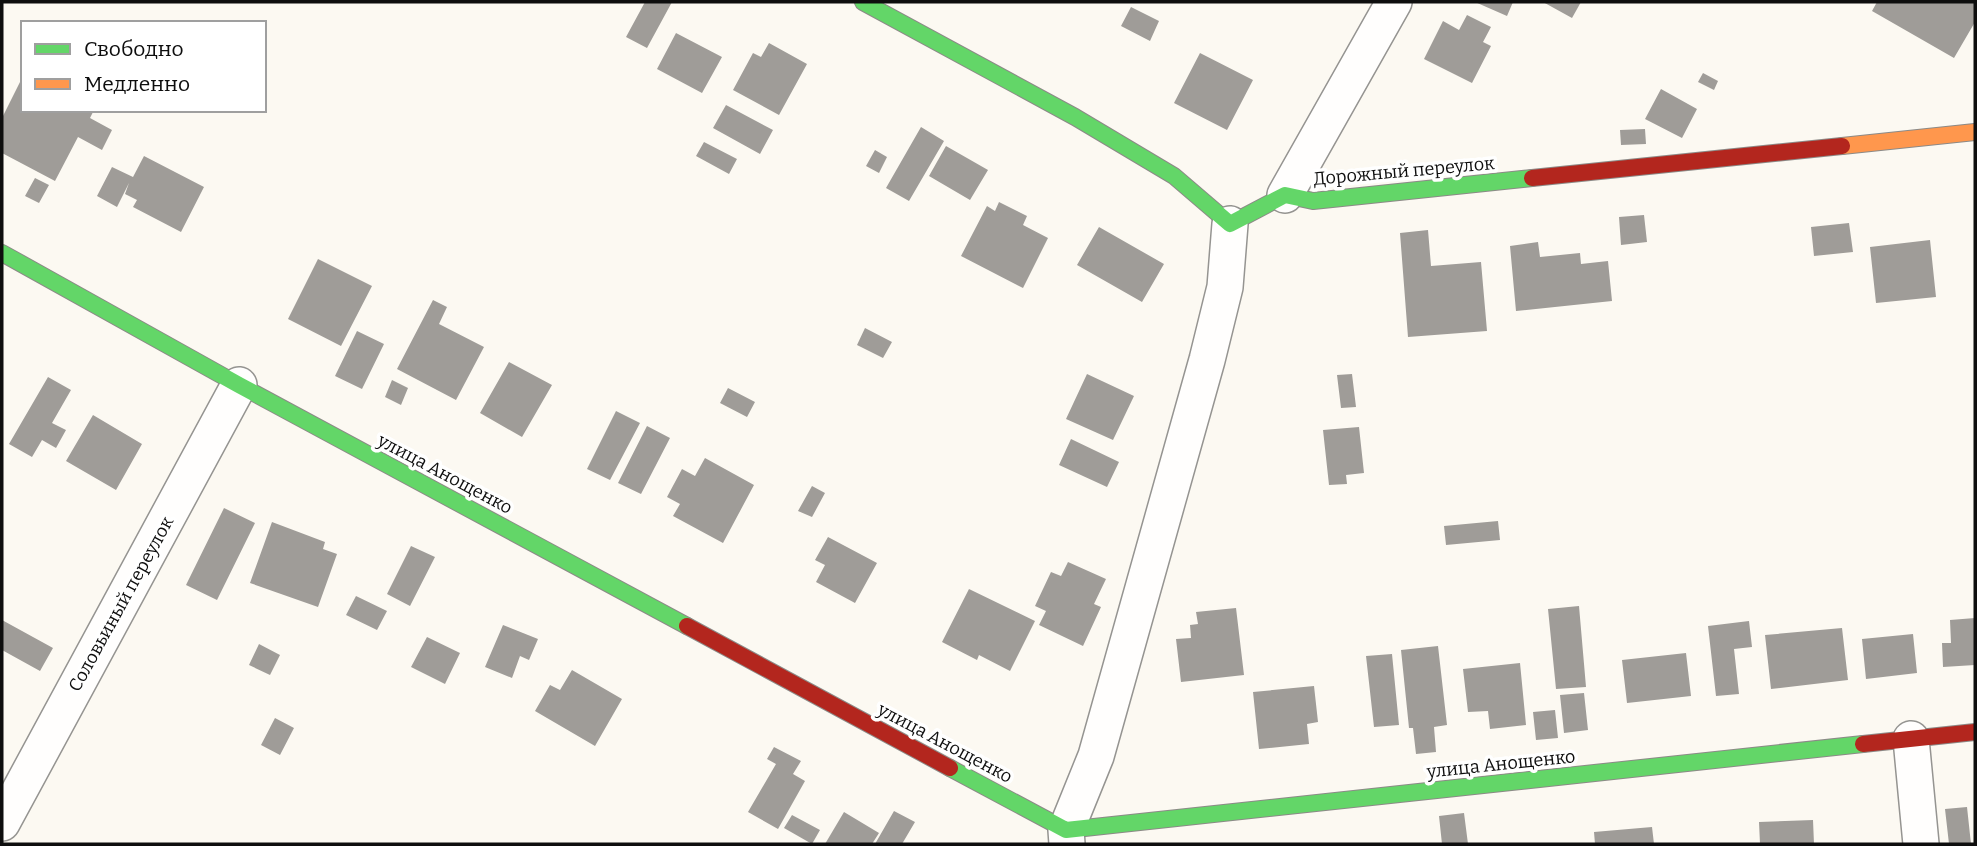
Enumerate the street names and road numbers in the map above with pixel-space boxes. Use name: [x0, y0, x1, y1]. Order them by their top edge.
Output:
street label: Дорожный переулок: [1312, 152, 1496, 190]
street label: улица Анощенко: [373, 429, 516, 519]
street label: Соловьиный переулок: [64, 512, 179, 695]
street label: улица Анощенко: [873, 698, 1016, 788]
street label: улица Анощенко: [1425, 745, 1576, 783]

